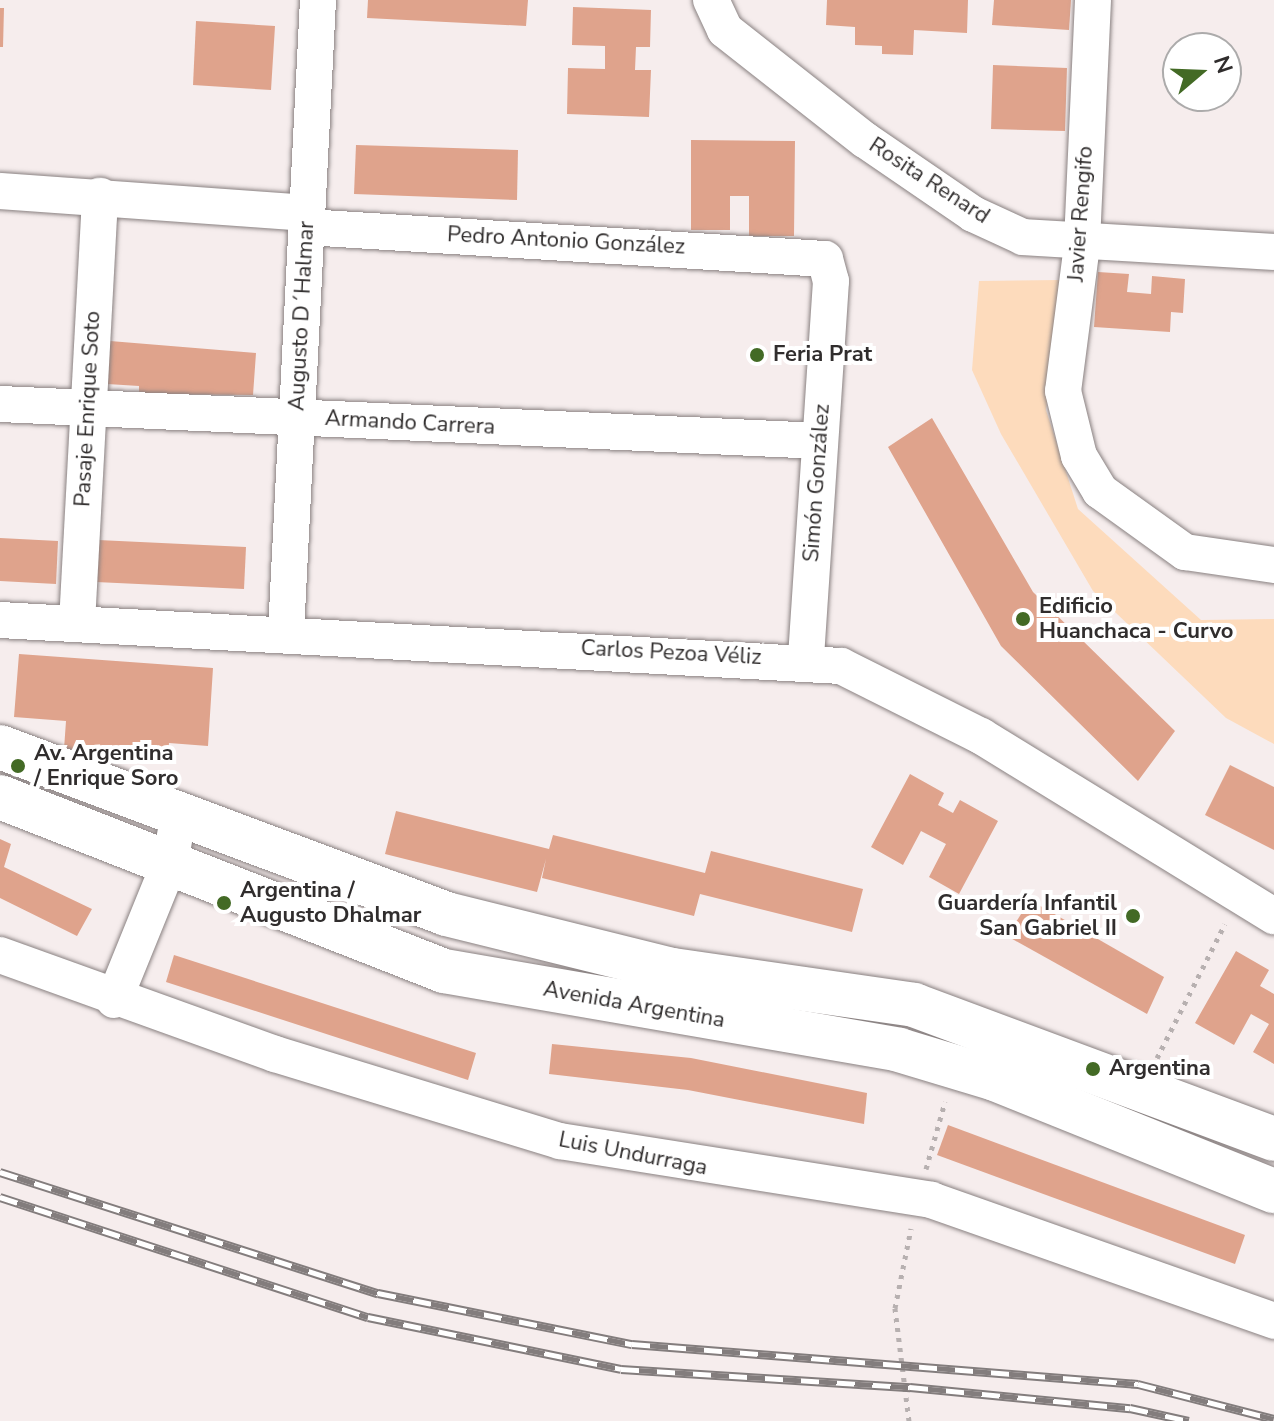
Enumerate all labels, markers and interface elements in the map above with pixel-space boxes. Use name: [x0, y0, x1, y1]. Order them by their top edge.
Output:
north arrow: [1162, 32, 1242, 112]
text: N: [1206, 52, 1240, 78]
street label: Rosita Renard: [864, 132, 994, 230]
street label: Javier Rengifo: [1063, 145, 1099, 283]
street label: Augusto D´Halmar: [284, 220, 320, 412]
street label: Pedro Antonio González: [446, 222, 686, 260]
street label: Pasaje Enrique Soto: [70, 310, 106, 508]
place label: Feria Prat: [773, 342, 872, 368]
marker: Feria Prat: [748, 346, 766, 364]
street label: Simón González: [798, 403, 836, 563]
street label: Armando Carrera: [324, 405, 496, 441]
place label: Edificio Huanchaca - Curvo: [1039, 593, 1233, 644]
marker: Edificio Huanchaca - Curvo: [1014, 610, 1032, 628]
street label: Carlos Pezoa Véliz: [580, 635, 762, 671]
place label: Av. Argentina / Enrique Soro: [34, 740, 179, 792]
marker: Av. Argentina / Enrique Soro: [9, 757, 27, 775]
place label: Argentina / Augusto Dhalmar: [240, 877, 421, 928]
place label: Guardería Infantil San Gabriel II: [937, 890, 1117, 942]
marker: Argentina / Augusto Dhalmar: [215, 894, 233, 912]
marker: Guardería Infantil San Gabriel II: [1124, 907, 1142, 925]
street label: Avenida Argentina: [541, 976, 727, 1034]
place label: Argentina: [1109, 1056, 1211, 1082]
marker: Argentina: [1084, 1060, 1102, 1078]
street label: Luis Undurraga: [556, 1127, 710, 1181]

